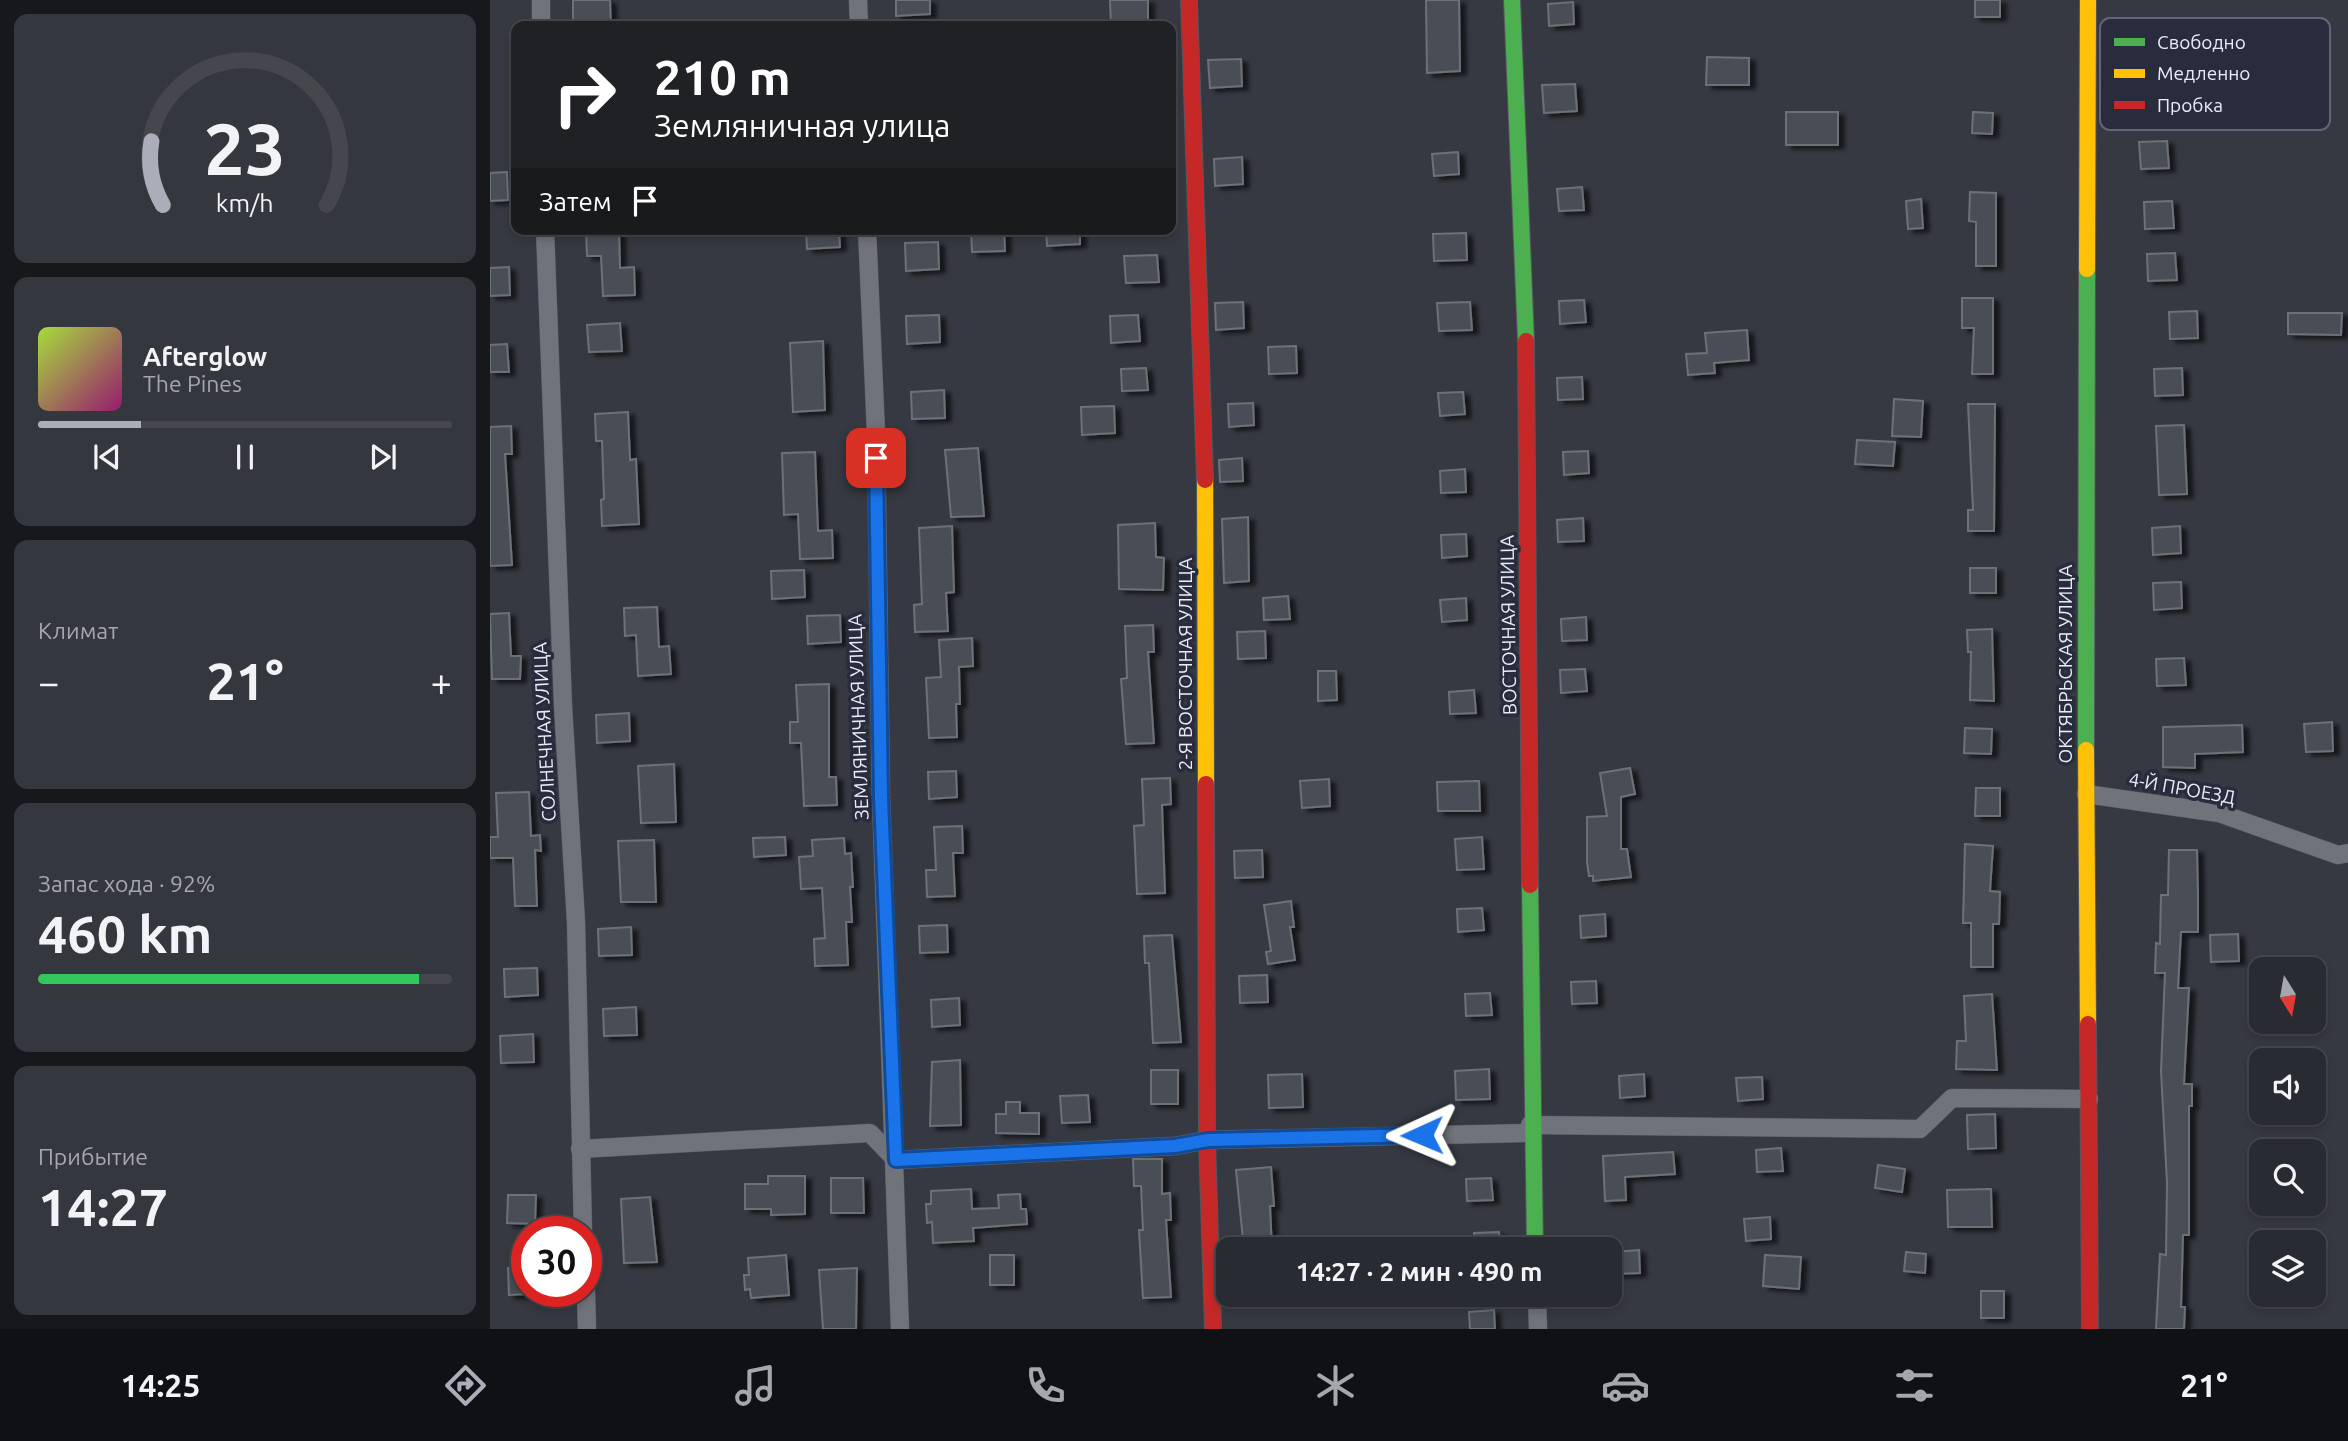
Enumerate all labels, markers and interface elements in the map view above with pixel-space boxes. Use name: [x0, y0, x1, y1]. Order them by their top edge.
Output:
legend: [2100, 18, 2330, 130]
text: Свободно: [2157, 31, 2246, 53]
icon: right: [539, 49, 630, 140]
text: 210 m: [654, 49, 791, 104]
text: Медленно: [2157, 62, 2250, 84]
text: Пробка: [2157, 94, 2223, 116]
text: 23: [204, 107, 286, 189]
text: Земляничная улица: [654, 107, 950, 143]
icon: arrive: [626, 182, 664, 220]
text: Затем: [539, 187, 612, 216]
text: km/h: [216, 188, 274, 216]
text: Afterglow: [143, 342, 267, 371]
text: The Pines: [143, 371, 242, 396]
pin: [846, 428, 906, 488]
icon: previous: [88, 438, 126, 476]
icon: pause: [226, 438, 264, 476]
icon: next: [364, 438, 402, 476]
icon: arrive: [857, 439, 895, 477]
street label: ВОСТОЧНАЯ УЛИЦА: [1495, 534, 1521, 715]
street label: 2-Я ВОСТОЧНАЯ УЛИЦА: [1174, 557, 1196, 770]
street label: ОКТЯБРЬСКАЯ УЛИЦА: [2054, 564, 2076, 763]
street label: ЗЕМЛЯНИЧНАЯ УЛИЦА: [843, 613, 873, 820]
text: Климат: [38, 618, 118, 643]
street label: СОЛНЕЧНАЯ УЛИЦА: [528, 641, 560, 822]
text: 21°: [206, 652, 284, 710]
text: −: [38, 661, 59, 703]
text: +: [431, 661, 452, 703]
street label: 4-Й ПРОЕЗД: [2127, 768, 2237, 808]
text: Запас хода · 92%: [38, 871, 215, 896]
text: 460 km: [38, 905, 212, 963]
north arrow: [2249, 957, 2326, 1034]
map controls: [2249, 957, 2326, 1307]
button: sound: [2249, 1048, 2326, 1125]
position arrow: [1385, 1098, 1459, 1172]
button: search: [2249, 1139, 2326, 1216]
text: Прибытие: [38, 1144, 148, 1169]
text: 14:27: [38, 1178, 168, 1236]
speed limit sign: 30: [511, 1216, 602, 1307]
button: layers: [2249, 1230, 2326, 1307]
text: 14:27 · 2 мин · 490 m: [1296, 1257, 1542, 1286]
icon: directions: [441, 1361, 490, 1410]
icon: music: [731, 1361, 780, 1410]
icon: phone: [1021, 1361, 1070, 1410]
icon: climate: [1311, 1361, 1360, 1410]
icon: car: [1601, 1361, 1650, 1410]
icon: filters: [1890, 1361, 1939, 1410]
text: 14:25: [120, 1367, 200, 1403]
text: 21°: [2180, 1367, 2228, 1403]

